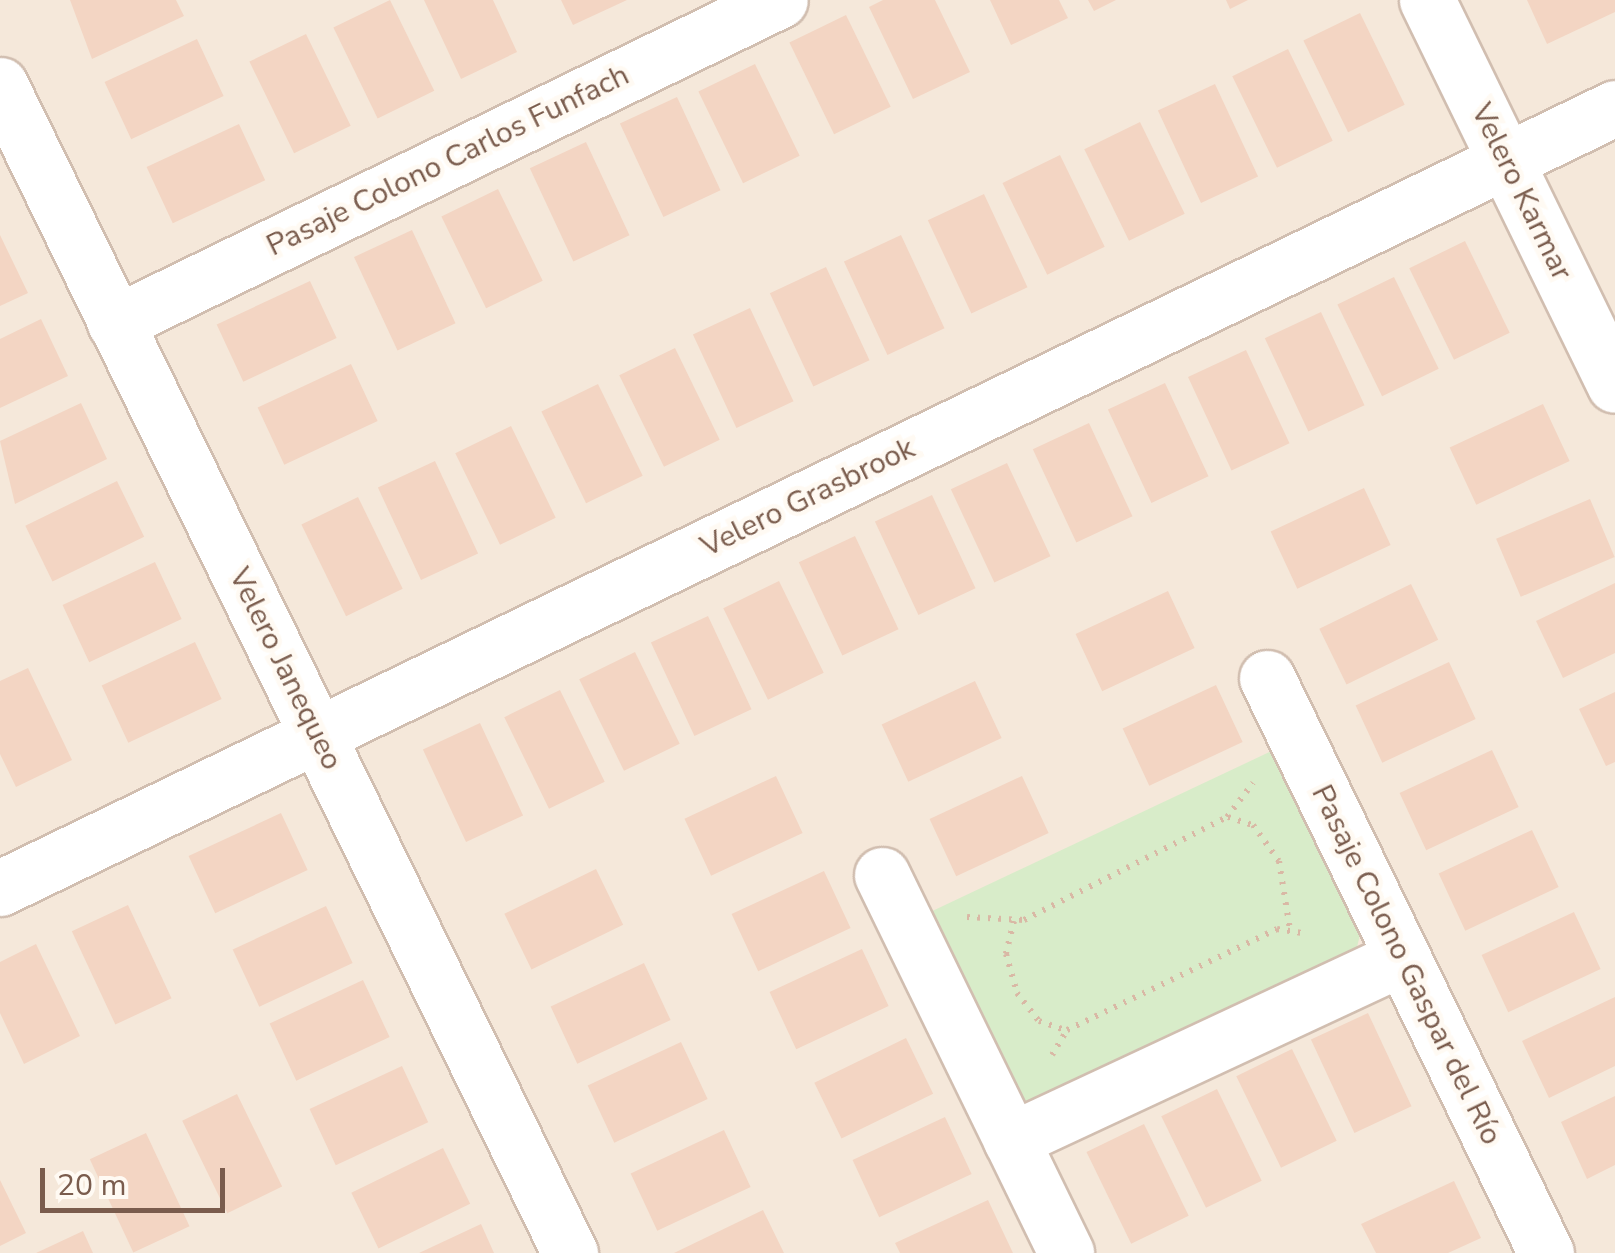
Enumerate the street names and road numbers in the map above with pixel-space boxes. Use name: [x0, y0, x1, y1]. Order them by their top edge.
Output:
street label: Pasaje Colono Carlos Funfach: [261, 57, 635, 265]
street label: Velero Karmar: [1463, 98, 1579, 286]
street label: Velero Grasbrook: [695, 431, 921, 565]
street label: Velero Janequeo: [221, 562, 349, 776]
street label: Pasaje Colono Gaspar del Río: [1303, 779, 1509, 1151]

